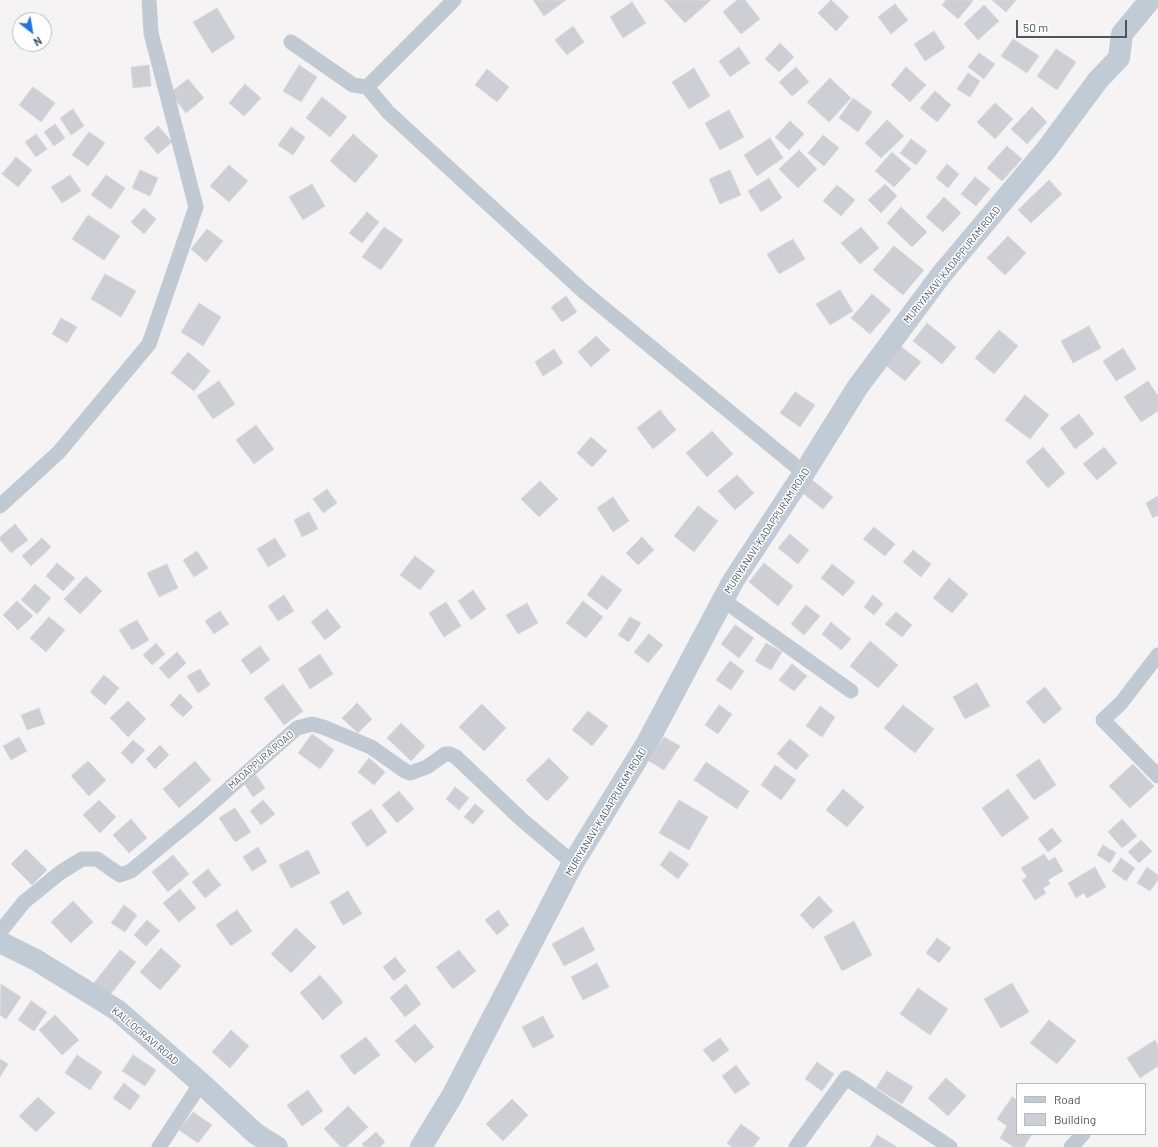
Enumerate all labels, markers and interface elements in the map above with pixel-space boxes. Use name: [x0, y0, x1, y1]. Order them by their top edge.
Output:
north arrow: [12, 12, 52, 52]
scale bar: [1018, 12, 1129, 38]
text: 50 m: [1023, 20, 1048, 34]
text: N: [31, 34, 44, 49]
street label: MURIYANAVI-KADAPPURAM ROAD: [901, 204, 1003, 326]
street label: MURIYANAVI-KADAPPURAM ROAD: [722, 466, 812, 596]
street label: MADAPPURA ROAD: [226, 728, 296, 792]
street label: MURIYANAVI-KADAPPURAM ROAD: [563, 746, 649, 878]
street label: KALLOORAVI ROAD: [109, 1005, 181, 1067]
legend: [1016, 1083, 1146, 1135]
text: Road: [1054, 1092, 1081, 1106]
text: Building: [1054, 1112, 1096, 1126]

